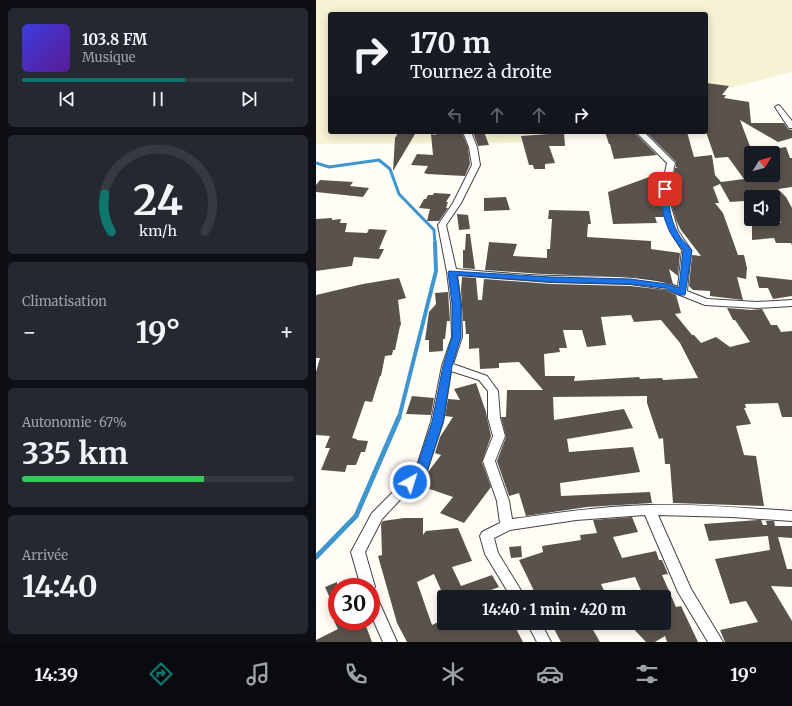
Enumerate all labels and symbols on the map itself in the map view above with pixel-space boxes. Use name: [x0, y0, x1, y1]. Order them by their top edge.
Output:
north arrow: [744, 146, 780, 182]
pin: [648, 172, 682, 206]
position arrow: [389, 461, 431, 503]
speed limit sign: 30: [328, 578, 380, 630]

